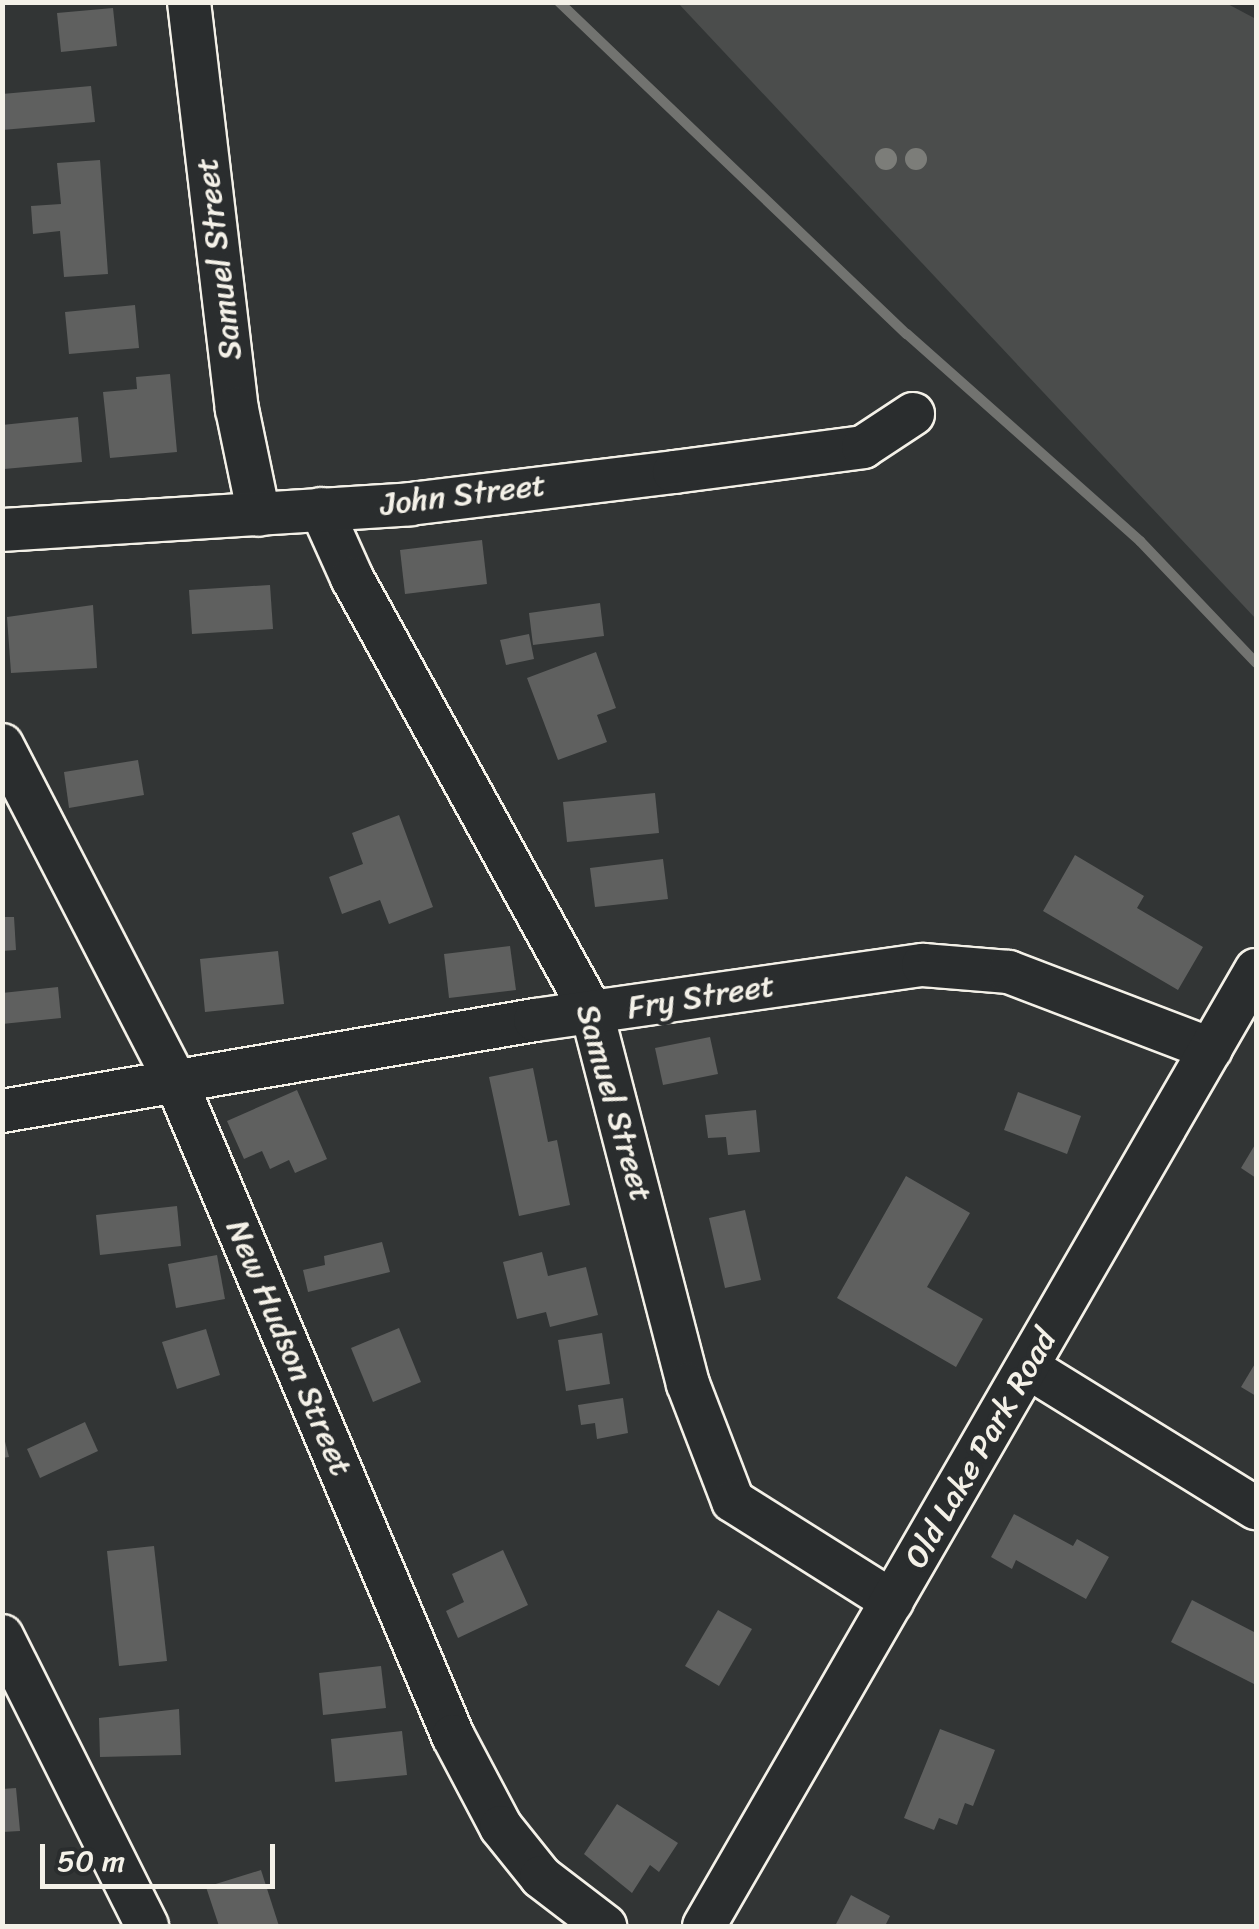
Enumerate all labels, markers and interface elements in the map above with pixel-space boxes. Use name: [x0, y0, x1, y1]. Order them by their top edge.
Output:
street label: Samuel Street: [188, 156, 250, 362]
street label: John Street: [378, 466, 548, 524]
street label: Fry Street: [625, 966, 777, 1028]
street label: Samuel Street: [567, 1000, 661, 1206]
street label: New Hudson Street: [218, 1214, 360, 1482]
street label: Old Lake Park Road: [897, 1322, 1065, 1576]
scale bar: [45, 1824, 280, 1886]
text: 50 m: [57, 1834, 125, 1888]

